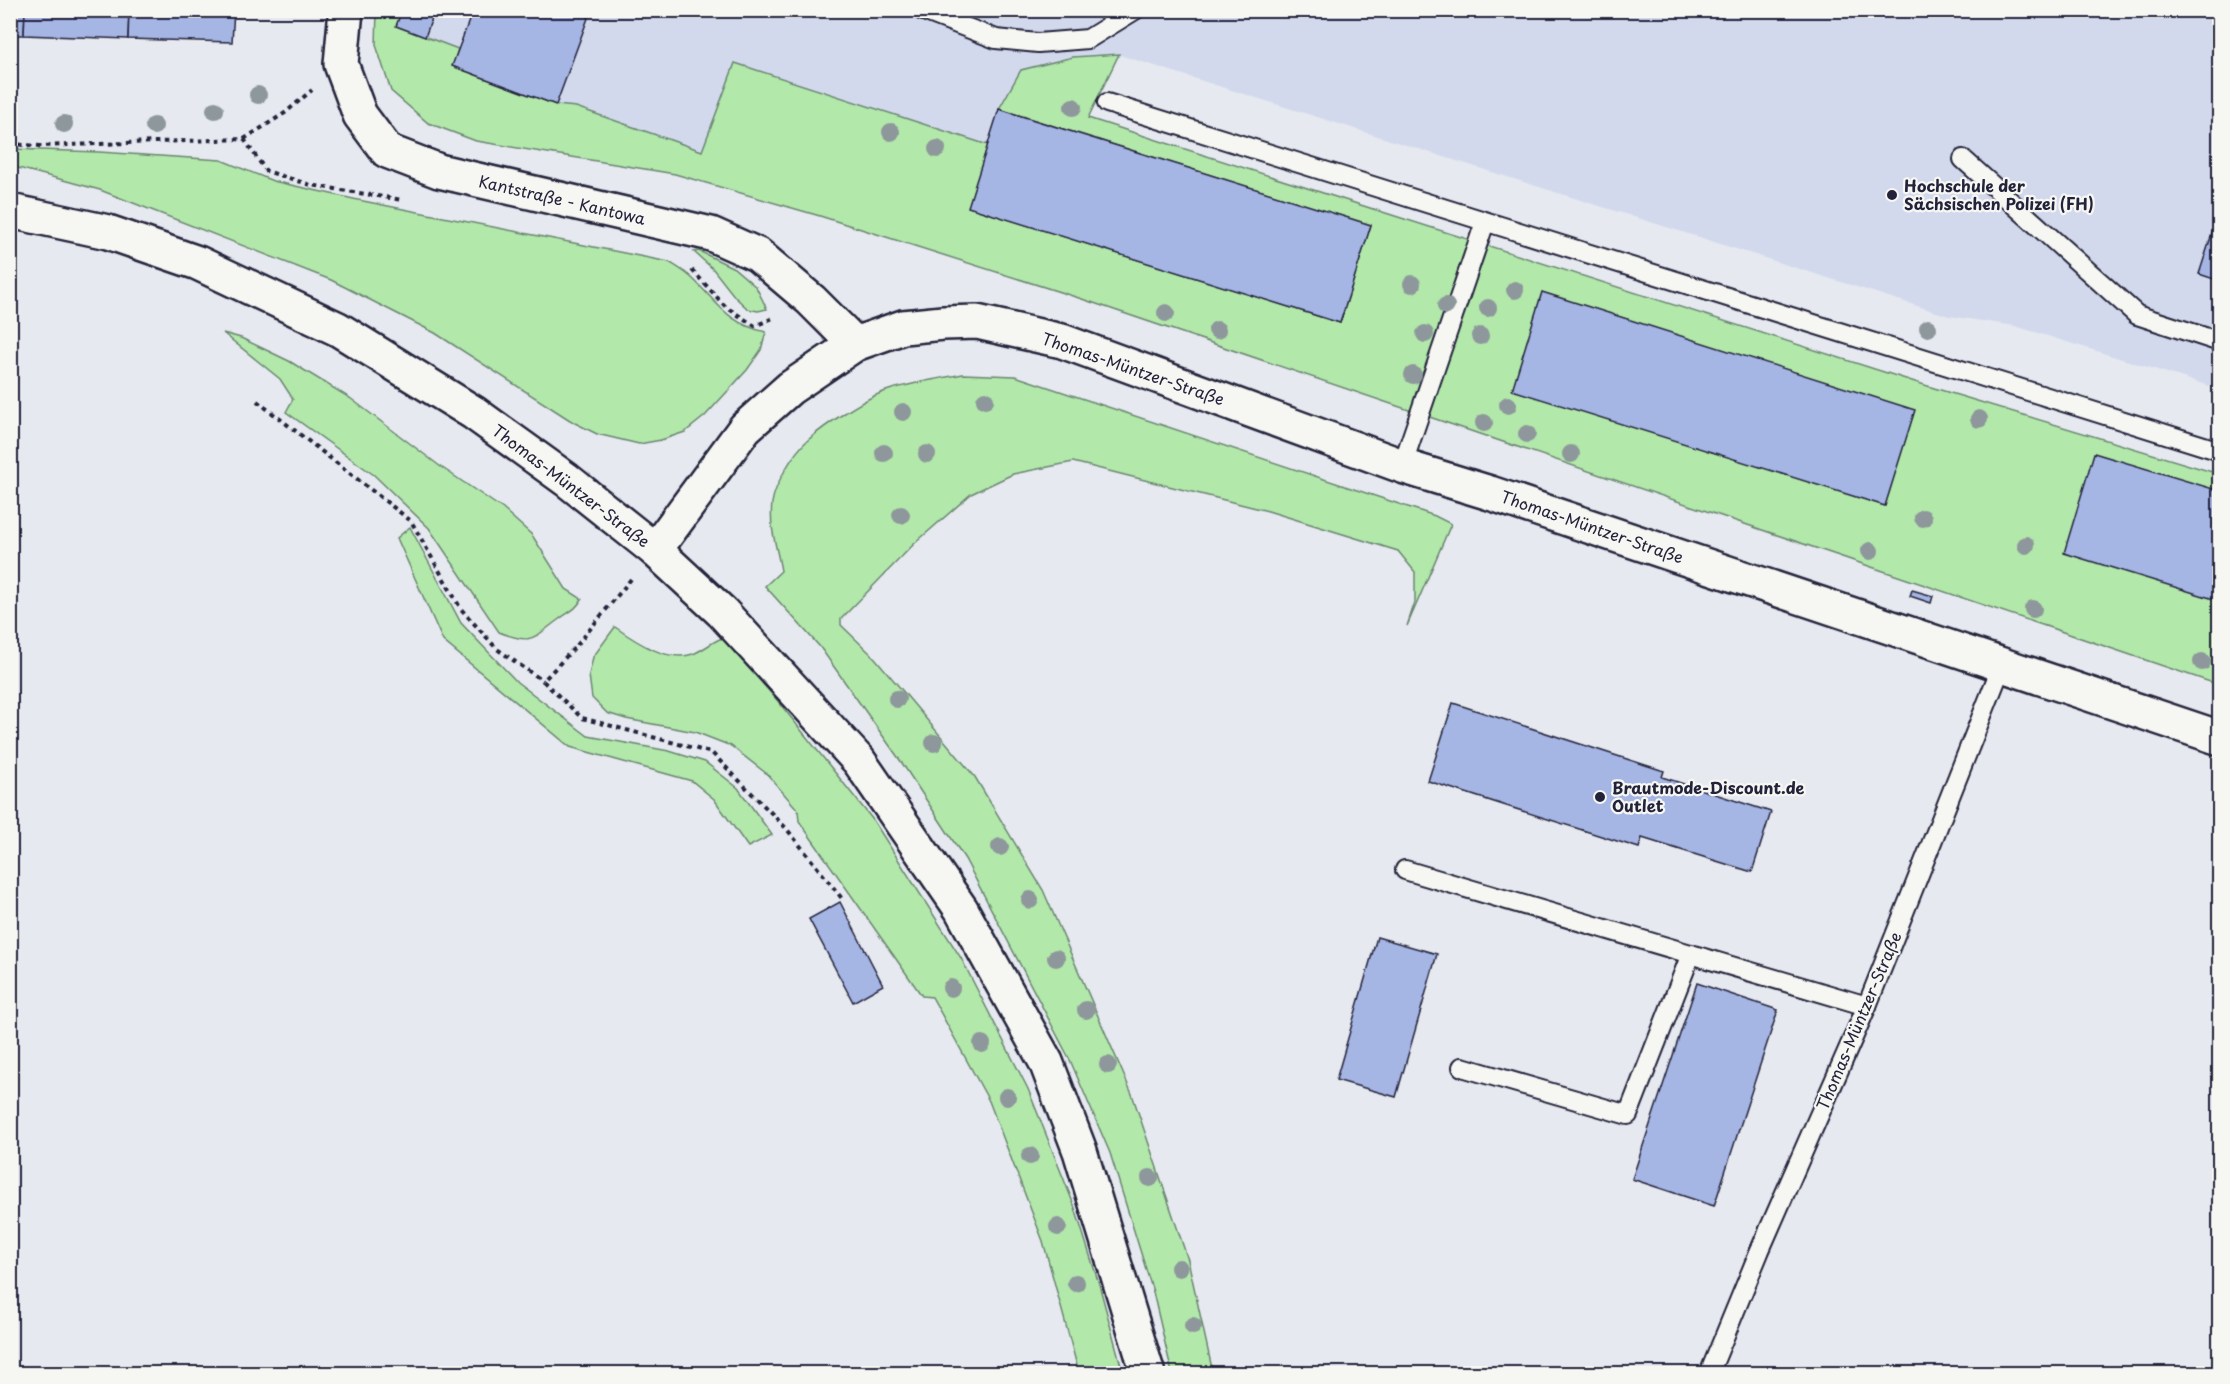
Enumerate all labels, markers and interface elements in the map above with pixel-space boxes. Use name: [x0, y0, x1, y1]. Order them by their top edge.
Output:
street label: Kantstraße - Kantowa: [477, 168, 648, 230]
place label: Hochschule der Sächsischen Polizei (FH): [1904, 173, 2094, 215]
marker: Hochschule der Sächsischen Polizei (FH): [1885, 188, 1899, 202]
street label: Thomas-Müntzer-Straße: [1039, 325, 1228, 411]
street label: Thomas-Müntzer-Straße: [488, 418, 655, 552]
street label: Thomas-Müntzer-Straße: [1498, 483, 1687, 569]
place label: Brautmode-Discount.de Outlet: [1612, 775, 1805, 817]
marker: Brautmode-Discount.de Outlet: [1593, 790, 1607, 804]
street label: Thomas-Müntzer-Straße: [1810, 928, 1907, 1114]

